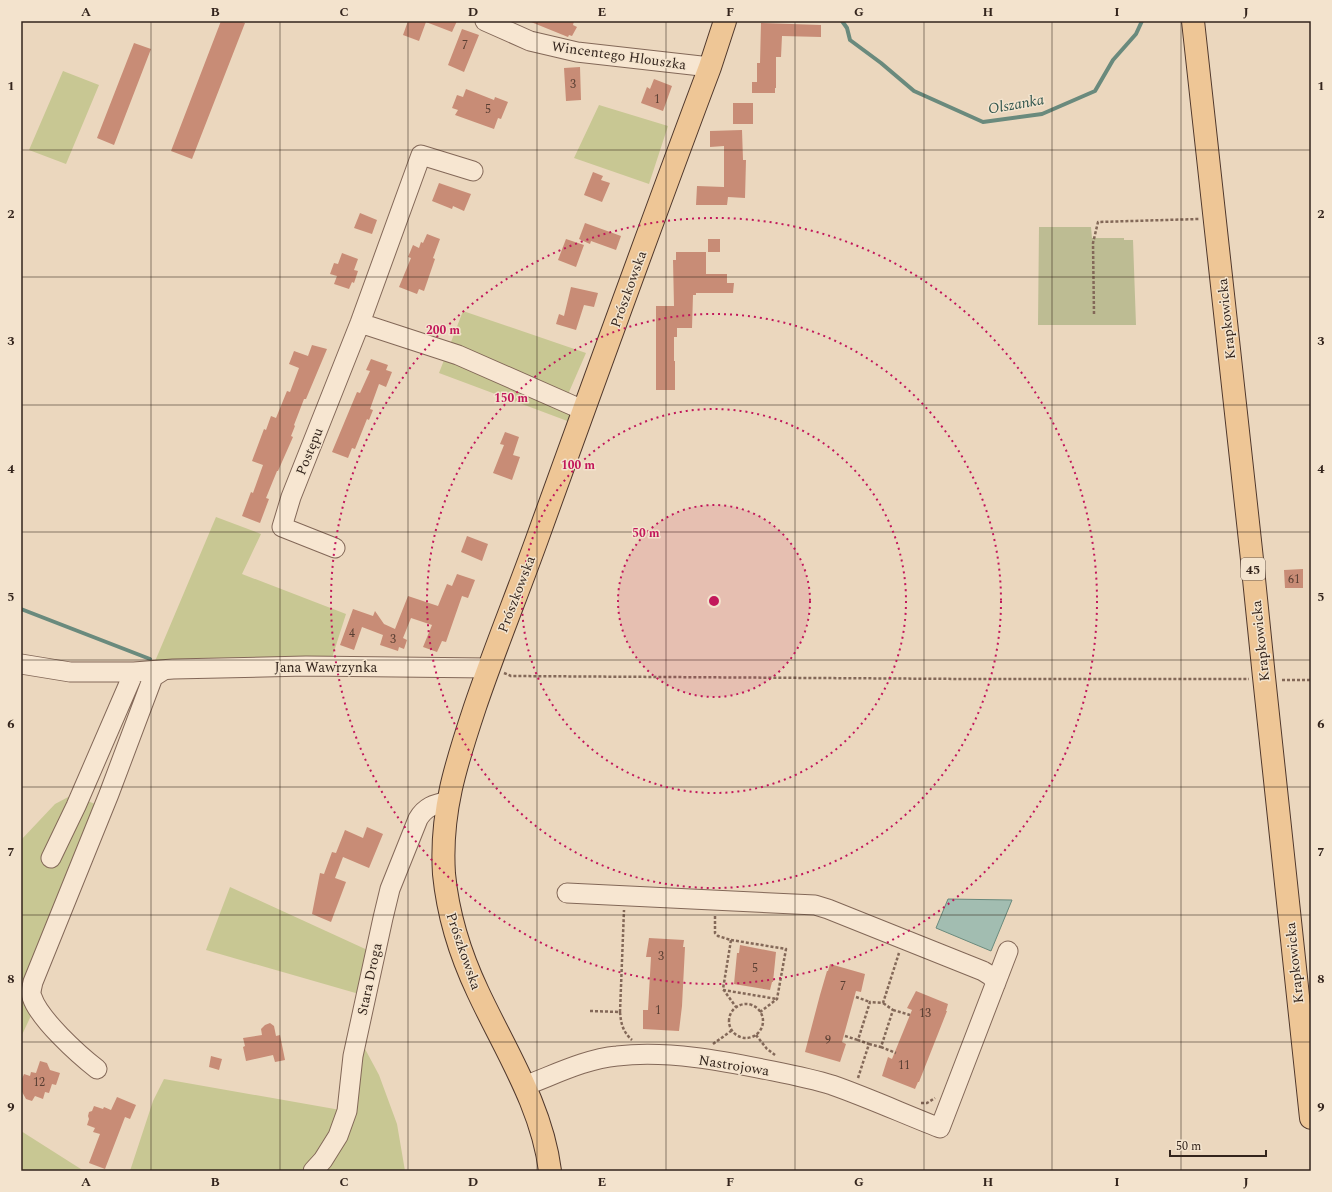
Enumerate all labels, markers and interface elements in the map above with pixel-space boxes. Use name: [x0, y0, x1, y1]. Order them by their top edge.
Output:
text: A: [81, 2, 91, 22]
text: B: [210, 2, 220, 22]
text: C: [339, 2, 349, 22]
text: D: [468, 2, 478, 22]
text: E: [598, 2, 607, 22]
text: F: [726, 2, 734, 22]
text: G: [854, 2, 864, 22]
text: H: [983, 2, 994, 22]
text: I: [1114, 2, 1120, 22]
text: J: [1243, 2, 1249, 22]
house number: 7: [462, 36, 468, 55]
street label: Wincentego Hlouszka: [550, 36, 688, 75]
house number: 3: [570, 75, 576, 94]
text: 1: [7, 76, 15, 96]
text: 1: [1317, 76, 1325, 96]
water label: Olszanka: [986, 88, 1046, 121]
house number: 1: [654, 90, 660, 109]
house number: 5: [485, 100, 491, 119]
text: 2: [7, 204, 15, 224]
text: 2: [1317, 204, 1325, 224]
street label: Prószkowska: [605, 248, 652, 331]
street label: Krapkowicka: [1212, 277, 1241, 361]
text: 200 m: [426, 321, 460, 340]
text: 3: [7, 331, 15, 351]
text: 3: [1317, 331, 1325, 351]
text: 150 m: [494, 389, 528, 408]
street label: Postępu: [290, 424, 329, 478]
text: 100 m: [561, 456, 595, 475]
text: 4: [7, 459, 15, 479]
text: 4: [1317, 459, 1325, 479]
text: 50 m: [632, 524, 660, 543]
street label: Prószkowska: [492, 553, 541, 636]
road number: 45: [1241, 558, 1265, 580]
house number: 61: [1288, 570, 1300, 589]
text: 5: [7, 587, 15, 607]
text: 5: [1317, 587, 1325, 607]
centre of rings: [707, 594, 721, 608]
street label: Krapkowicka: [1246, 599, 1275, 683]
house number: 4: [349, 624, 355, 643]
house number: 3: [390, 630, 396, 649]
street label: Jana Wawrzynka: [275, 657, 378, 678]
text: 6: [7, 714, 15, 734]
text: 6: [1317, 714, 1325, 734]
text: 7: [7, 842, 15, 862]
text: 7: [1317, 842, 1325, 862]
street label: Prószkowska: [440, 910, 487, 993]
street label: Krapkowicka: [1280, 921, 1309, 1005]
street label: Stara Droga: [352, 941, 387, 1017]
house number: 3: [658, 947, 664, 966]
house number: 5: [752, 959, 758, 978]
text: 8: [7, 969, 15, 989]
text: 8: [1317, 969, 1325, 989]
house number: 7: [840, 977, 846, 996]
house number: 1: [655, 1001, 661, 1020]
house number: 13: [919, 1004, 931, 1023]
house number: 9: [825, 1031, 831, 1050]
street label: Nastrojowa: [697, 1050, 771, 1081]
house number: 11: [898, 1056, 910, 1075]
house number: 12: [33, 1073, 45, 1092]
text: 9: [7, 1097, 15, 1117]
text: 9: [1317, 1097, 1325, 1117]
scale bar: [1170, 1132, 1266, 1158]
text: 50 m: [1176, 1137, 1201, 1156]
text: A: [81, 1172, 91, 1192]
text: B: [210, 1172, 220, 1192]
text: C: [339, 1172, 349, 1192]
text: D: [468, 1172, 478, 1192]
text: E: [598, 1172, 607, 1192]
text: F: [726, 1172, 734, 1192]
text: G: [854, 1172, 864, 1192]
text: H: [983, 1172, 994, 1192]
text: I: [1114, 1172, 1120, 1192]
text: J: [1243, 1172, 1249, 1192]

